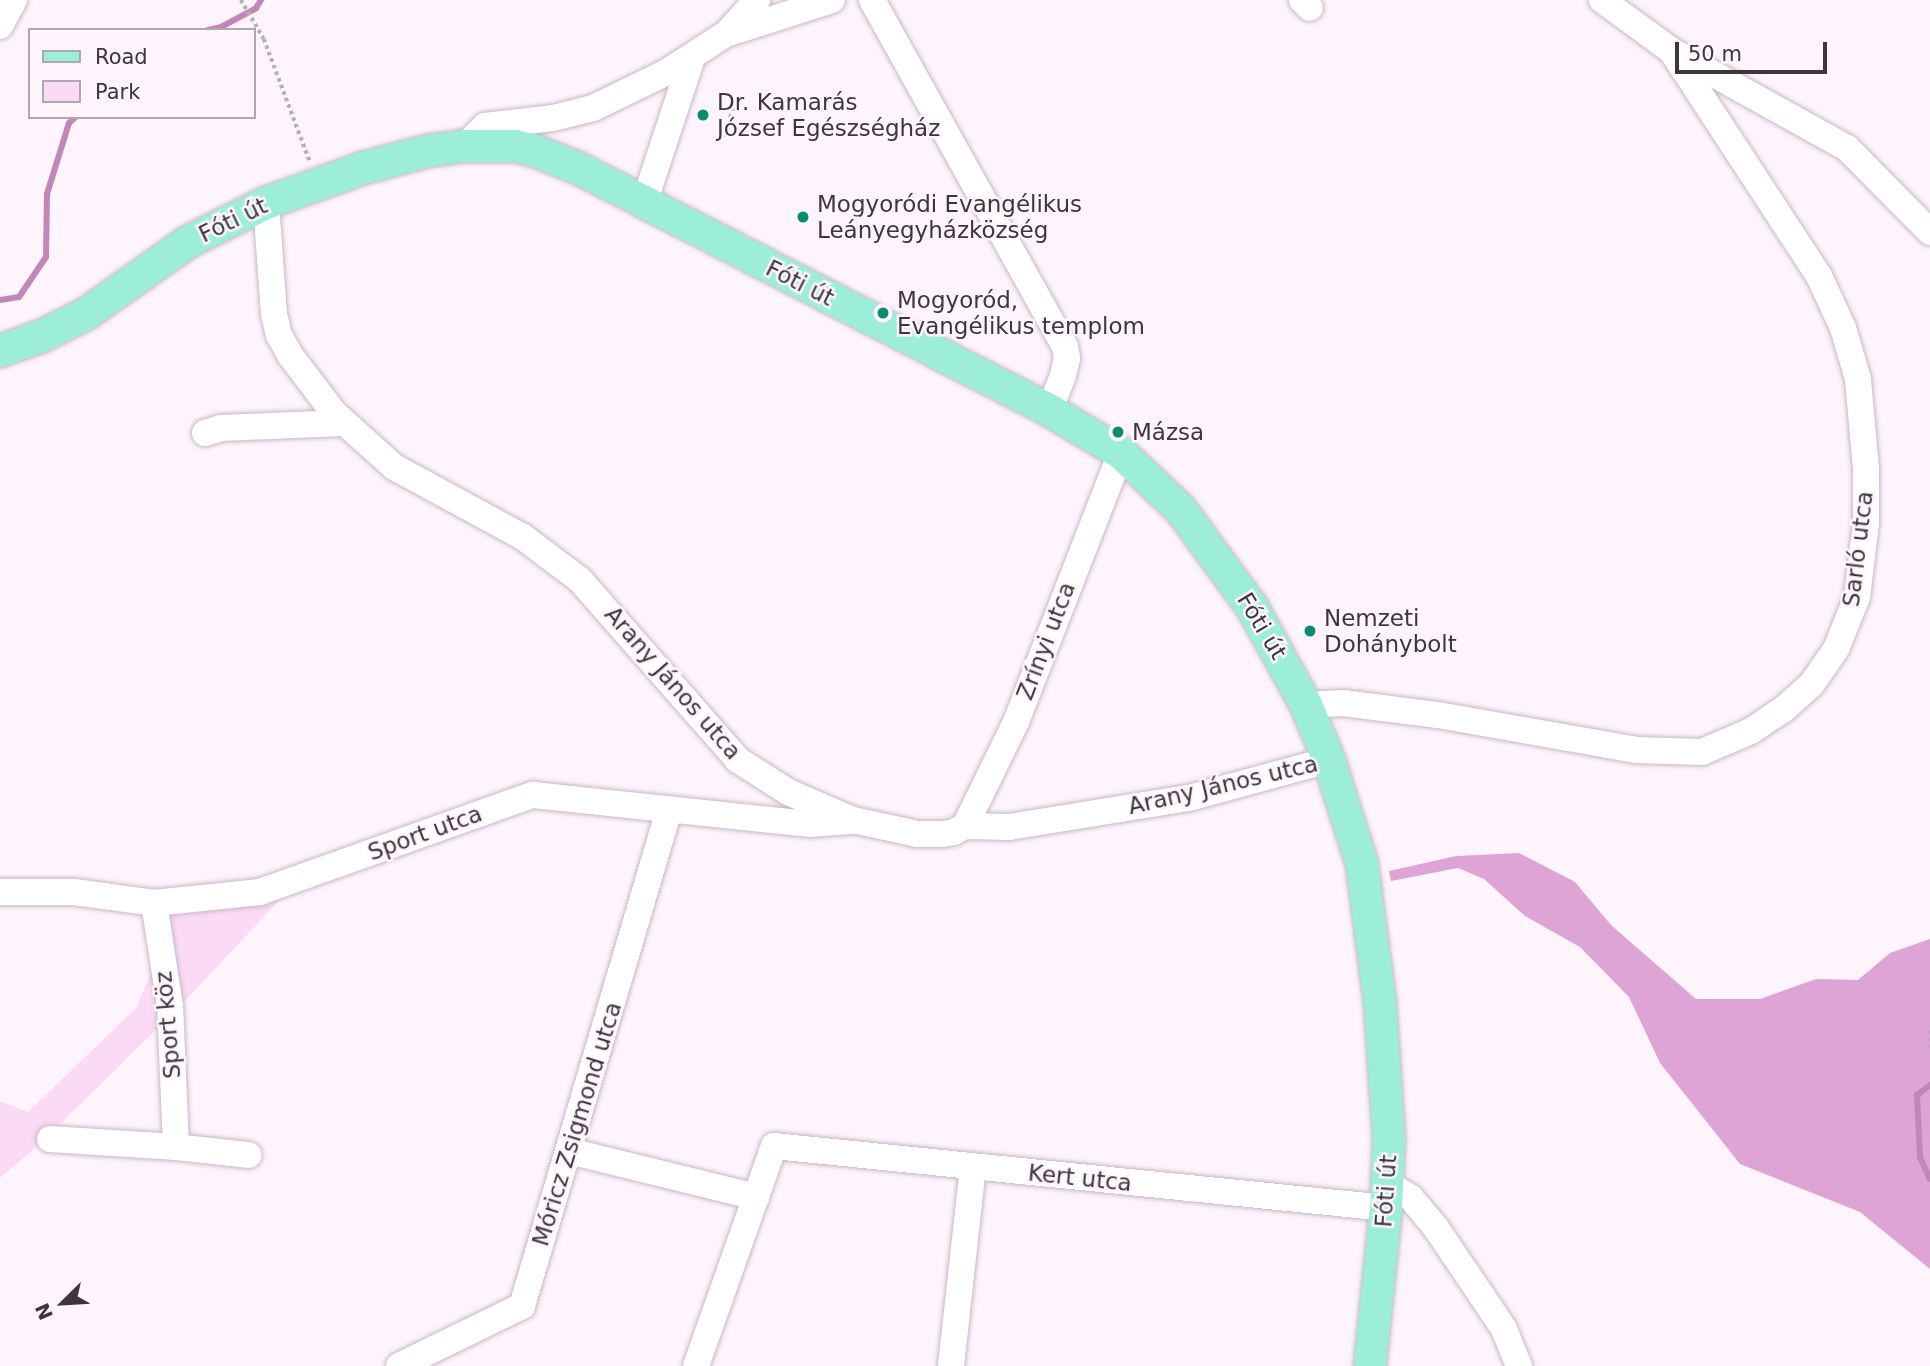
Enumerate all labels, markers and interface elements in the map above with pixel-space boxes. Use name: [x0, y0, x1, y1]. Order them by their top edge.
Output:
legend: [28, 28, 256, 119]
scale bar: [1678, 28, 1830, 72]
text: 50 m: [1688, 42, 1742, 66]
text: Road: [95, 45, 148, 69]
text: Park: [95, 80, 140, 104]
place label: Dr. Kamarás József Egészségház: [717, 88, 940, 142]
marker: Dr. Kamarás József Egészségház: [695, 107, 711, 123]
place label: Mogyoródi Evangélikus Leányegyházközség: [817, 190, 1082, 244]
street label: Fóti út: [194, 192, 272, 248]
marker: Mogyoródi Evangélikus Leányegyházközség: [795, 209, 811, 225]
street label: Fóti út: [761, 254, 839, 312]
place label: Mogyoród, Evangélikus templom: [897, 286, 1145, 340]
marker: Mogyoród, Evangélikus templom: [875, 305, 891, 321]
place label: Mázsa: [1132, 418, 1204, 446]
marker: Mázsa: [1110, 424, 1126, 440]
street label: Sarló utca: [1837, 490, 1879, 608]
street label: Zrínyi utca: [1011, 578, 1081, 704]
street label: Fóti út: [1231, 588, 1293, 664]
street label: Arany János utca: [599, 601, 747, 765]
place label: Nemzeti Dohánybolt: [1324, 604, 1457, 658]
marker: Nemzeti Dohánybolt: [1302, 623, 1318, 639]
street label: Arany János utca: [1125, 750, 1321, 820]
street label: Sport utca: [364, 800, 486, 866]
street label: Sport köz: [150, 970, 186, 1080]
street label: Móricz Zsigmond utca: [527, 999, 627, 1249]
street label: Fóti út: [1370, 1154, 1402, 1228]
street label: Kert utca: [1027, 1159, 1133, 1197]
north arrow: [28, 1268, 98, 1338]
text: N: [31, 1300, 57, 1323]

